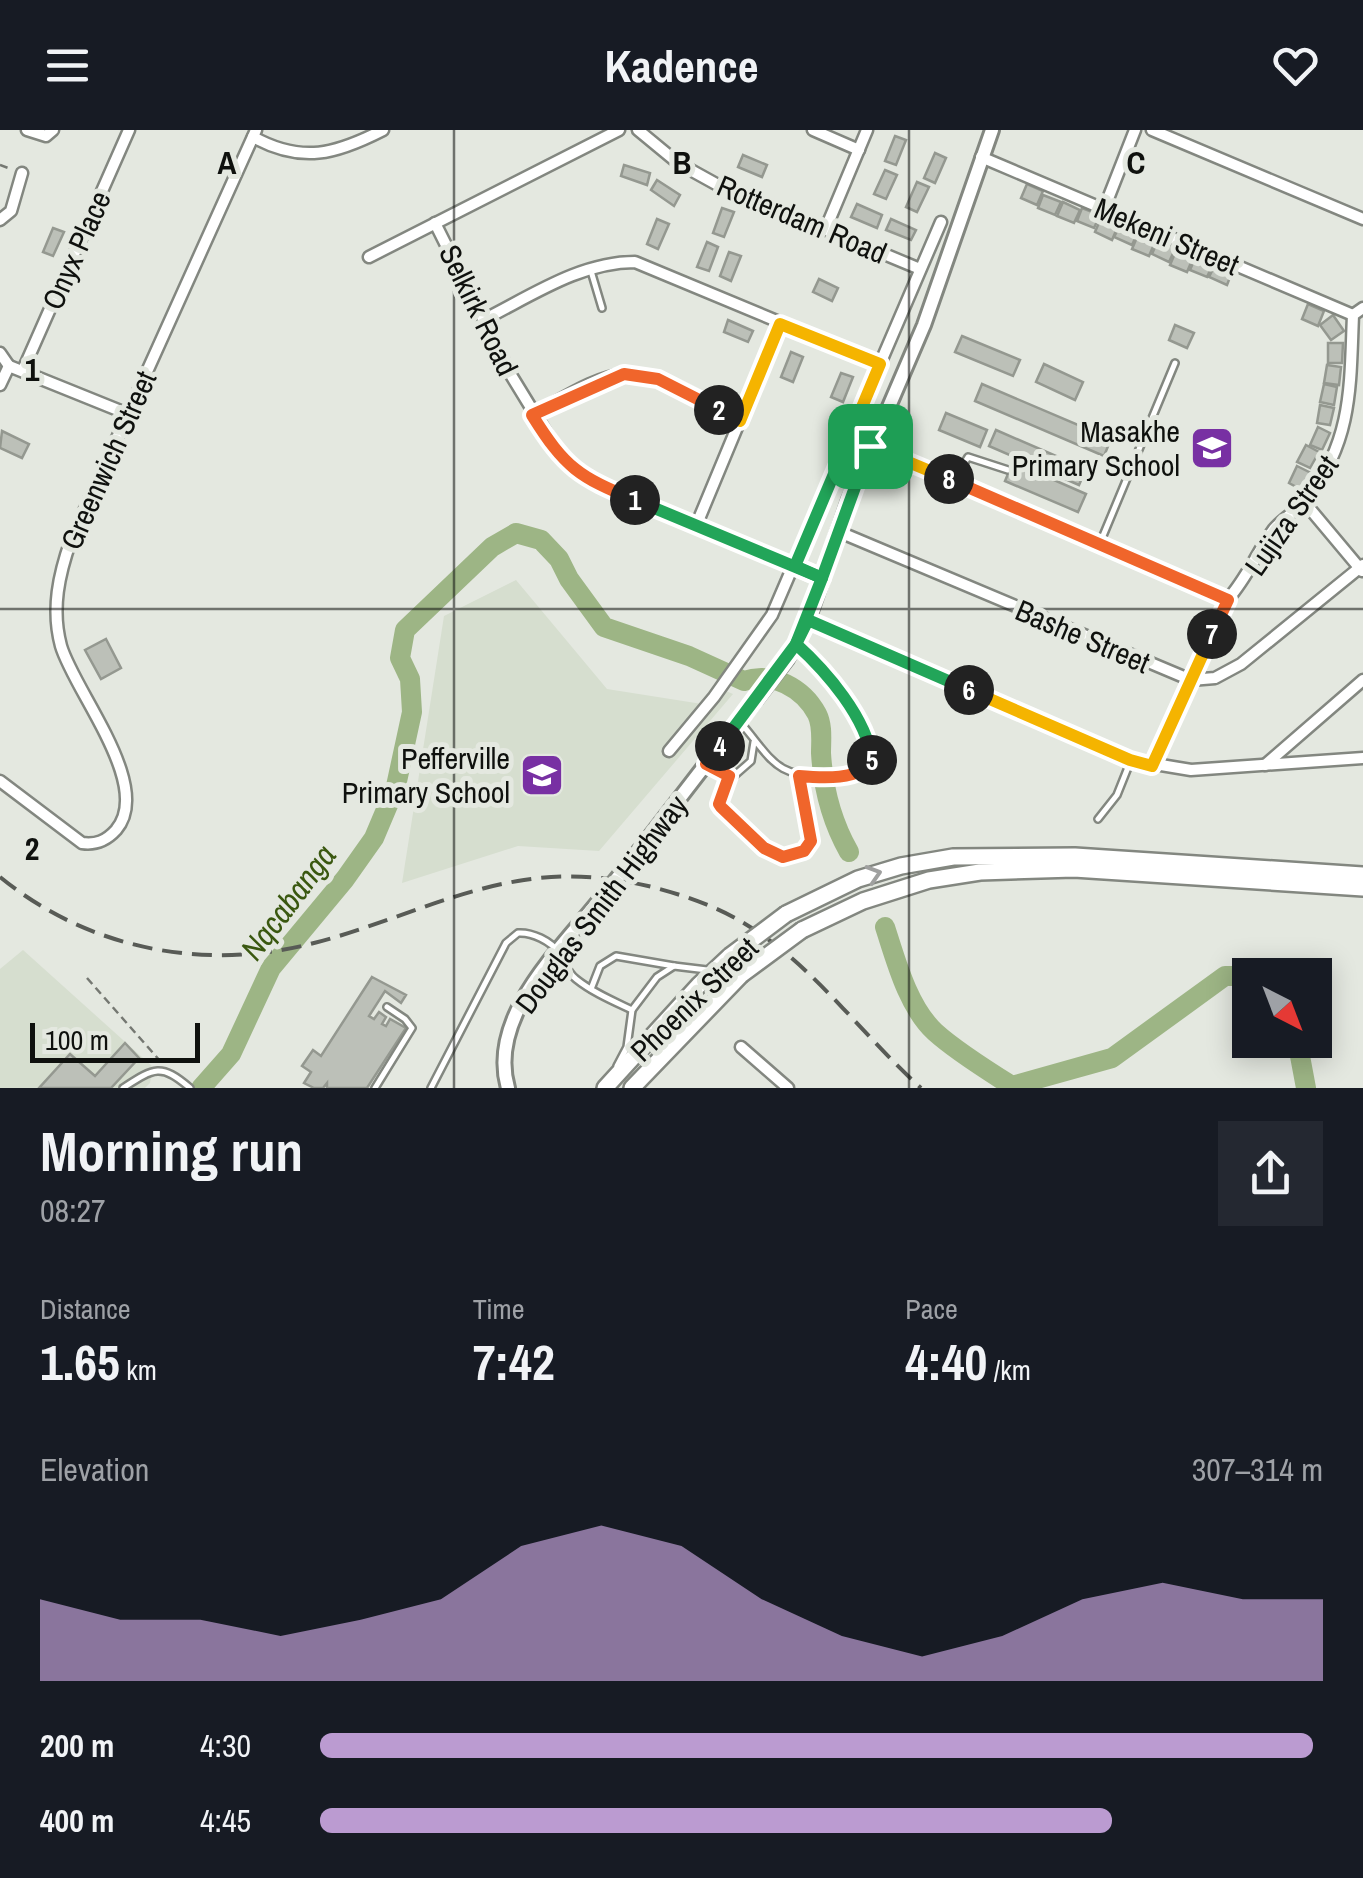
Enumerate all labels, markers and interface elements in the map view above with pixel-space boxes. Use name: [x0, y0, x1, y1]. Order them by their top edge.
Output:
text: Kadence: [605, 35, 758, 96]
icon: menu: [40, 38, 95, 93]
icon: heart: [1268, 38, 1323, 93]
text: A: [218, 141, 237, 184]
text: B: [673, 141, 691, 184]
text: C: [1127, 141, 1145, 184]
street label: Rotterdam Road: [711, 165, 893, 273]
street label: Onyx Place: [32, 184, 120, 316]
street label: Mekeni Street: [1089, 188, 1245, 284]
street label: Selkirk Road: [430, 238, 528, 382]
text: 1: [25, 348, 40, 391]
street label: Greenwich Street: [51, 364, 165, 556]
pin: 2: [694, 385, 744, 435]
text: 2: [713, 391, 725, 429]
pin: [828, 404, 913, 489]
place label: Masakhe Primary School: [1012, 411, 1180, 485]
icon: arrive: [843, 419, 898, 474]
school or university icon: Masakhe Primary School: [1189, 425, 1235, 471]
street label: Lujiza Street: [1235, 447, 1347, 583]
pin: 8: [924, 454, 974, 504]
text: 8: [943, 460, 955, 498]
pin: 1: [610, 475, 660, 525]
text: 1: [629, 481, 641, 519]
street label: Bashe Street: [1010, 590, 1156, 682]
pin: 7: [1187, 609, 1237, 659]
text: 7: [1206, 615, 1218, 653]
pin: 6: [944, 665, 994, 715]
text: 6: [963, 671, 975, 709]
pin: 4: [695, 721, 745, 771]
text: 4: [714, 727, 726, 765]
pin: 5: [847, 735, 897, 785]
place label: Pefferville Primary School: [342, 738, 510, 812]
text: 5: [866, 741, 878, 779]
school or university icon: Pefferville Primary School: [519, 752, 565, 798]
street label: Douglas Smith Highway: [506, 786, 697, 1021]
text: 2: [25, 827, 39, 870]
water label: Nqcabanga: [230, 835, 346, 969]
one-way arrow: [865, 865, 882, 886]
street label: Phoenix Street: [622, 928, 767, 1070]
north arrow: [1232, 958, 1332, 1058]
map controls: [1232, 958, 1332, 1058]
scale bar: [30, 1018, 200, 1063]
text: 100 m: [45, 1021, 109, 1059]
text: Morning run: [40, 1114, 303, 1188]
button: share: [1218, 1121, 1323, 1226]
text: 08:27: [40, 1189, 106, 1232]
text: Distance: [40, 1290, 131, 1328]
text: Time: [473, 1290, 524, 1328]
text: Pace: [905, 1290, 958, 1328]
text: 1.65: [40, 1328, 120, 1396]
text: 7:42: [473, 1328, 555, 1396]
text: 4:40: [905, 1328, 987, 1396]
text: km: [120, 1351, 157, 1389]
text: /km: [987, 1351, 1031, 1389]
text: Elevation: [40, 1448, 149, 1491]
text: 307–314 m: [1192, 1448, 1323, 1491]
text: 200 m: [40, 1724, 114, 1767]
text: 4:30: [200, 1724, 251, 1767]
text: 400 m: [40, 1799, 114, 1842]
text: 4:45: [200, 1799, 251, 1842]

